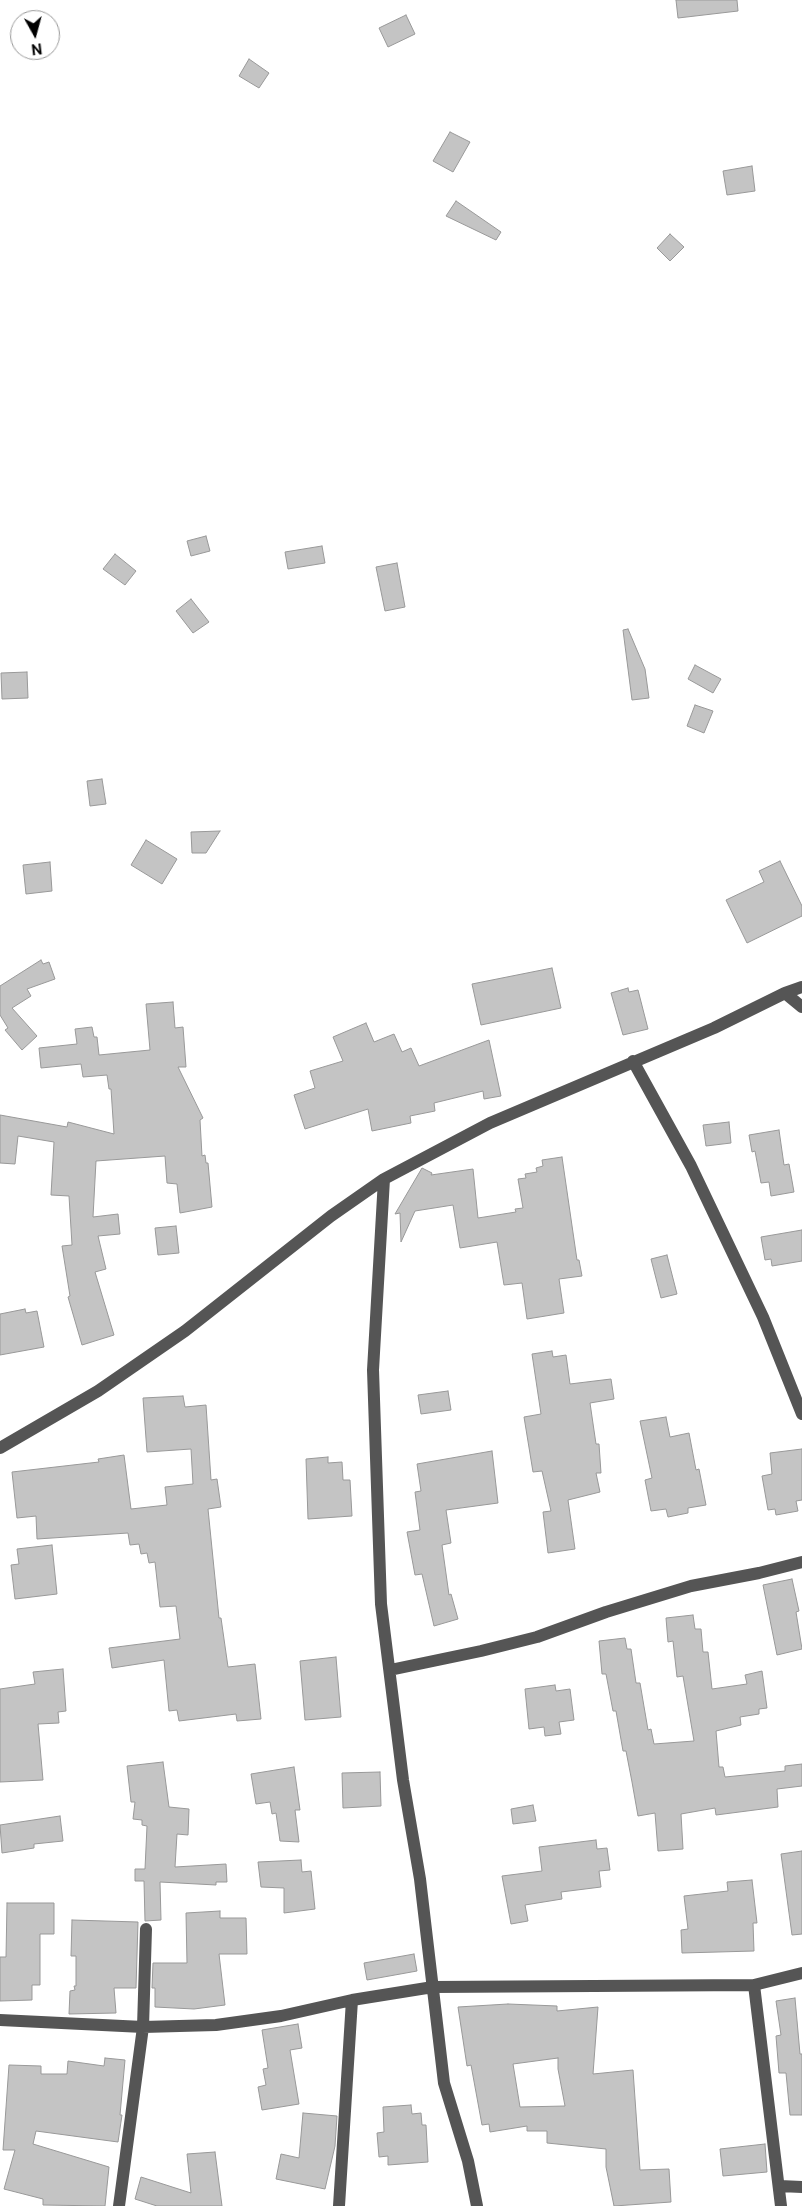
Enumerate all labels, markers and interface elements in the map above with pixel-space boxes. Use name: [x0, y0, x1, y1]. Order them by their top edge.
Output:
north arrow: [10, 10, 60, 60]
text: N: [30, 40, 43, 58]

